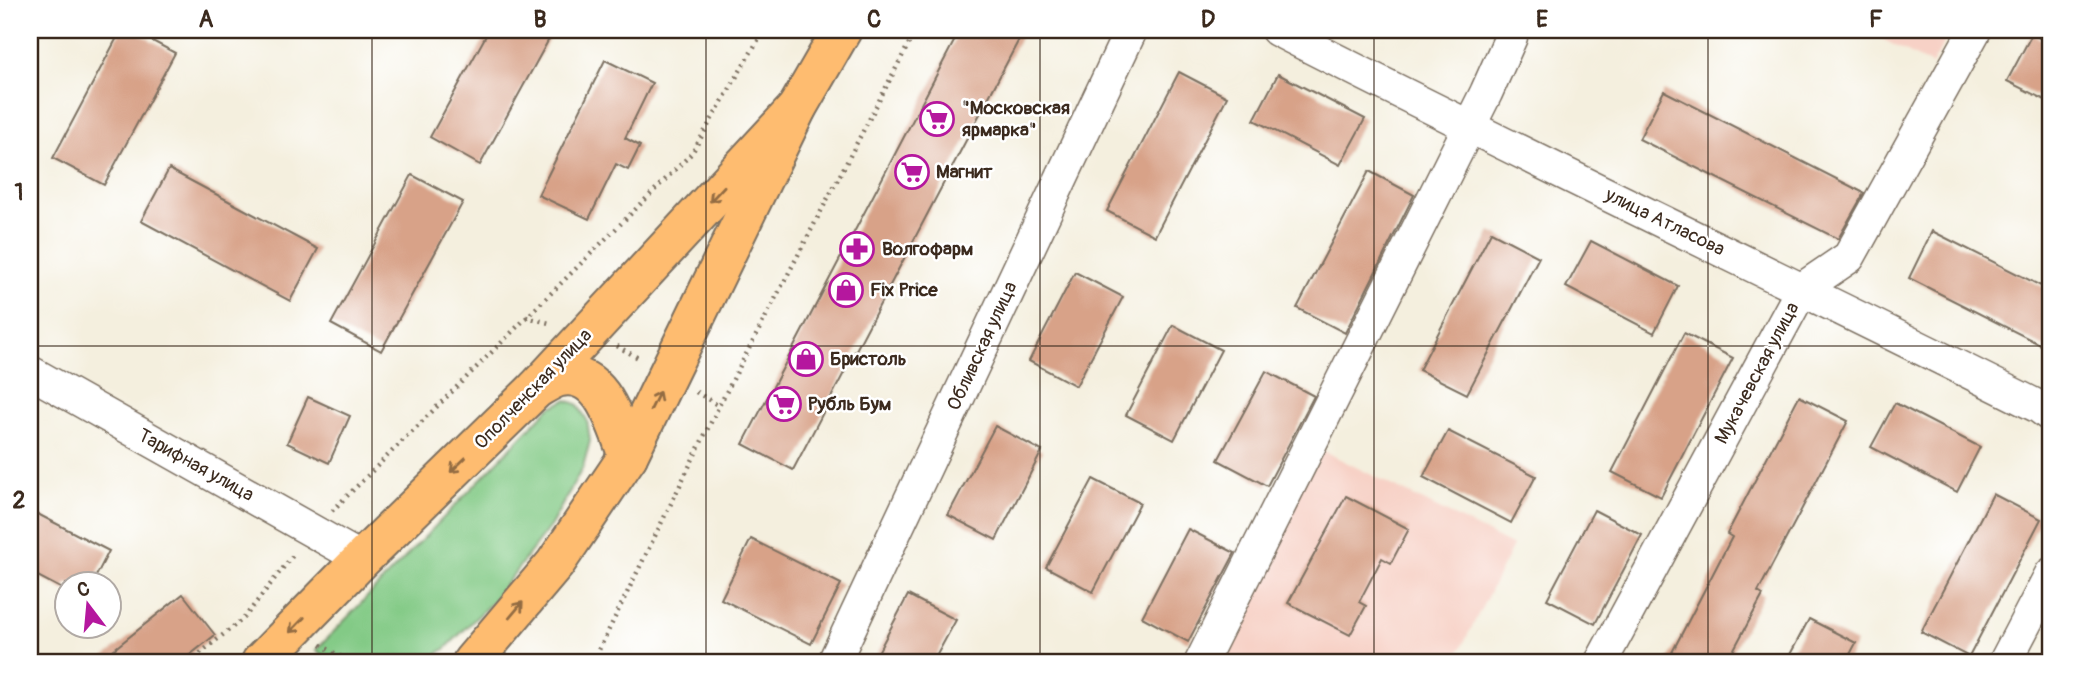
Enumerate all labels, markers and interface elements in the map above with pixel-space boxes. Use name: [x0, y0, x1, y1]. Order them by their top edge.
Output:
text: A: [199, 5, 214, 34]
text: B: [533, 5, 547, 34]
text: C: [867, 5, 881, 34]
text: D: [1201, 5, 1215, 34]
text: E: [1536, 5, 1548, 34]
text: F: [1869, 5, 1883, 34]
place label: "Московская ярмарка": [962, 96, 1070, 142]
supermarket icon: "Московская ярмарка": [918, 100, 956, 138]
supermarket icon: Магнит: [893, 153, 931, 191]
place label: Магнит: [936, 160, 993, 184]
text: 1: [15, 178, 24, 207]
street label: улица Атласова: [1600, 182, 1729, 261]
one-way arrow: [709, 185, 725, 203]
pharmacy icon: Волгофарм: [838, 230, 876, 268]
place label: Волгофарм: [882, 237, 973, 261]
shop icon: Fix Price: [827, 271, 865, 309]
place label: Fix Price: [870, 278, 938, 302]
street label: Обливская улица: [942, 278, 1022, 414]
street label: Мукачевская улица: [1709, 298, 1805, 448]
street label: Ополченская улица: [469, 323, 597, 455]
shop icon: Бристоль: [787, 340, 825, 378]
place label: Бристоль: [830, 347, 907, 371]
supermarket icon: Рубль Бум: [765, 385, 803, 423]
one-way arrow: [648, 391, 662, 412]
place label: Рубль Бум: [808, 392, 891, 416]
street label: Тарифная улица: [134, 423, 258, 507]
one-way arrow: [450, 456, 467, 473]
text: 2: [13, 486, 26, 515]
north arrow: [52, 570, 122, 640]
text: С: [75, 576, 93, 603]
one-way arrow: [508, 601, 524, 619]
one-way arrow: [289, 616, 306, 633]

